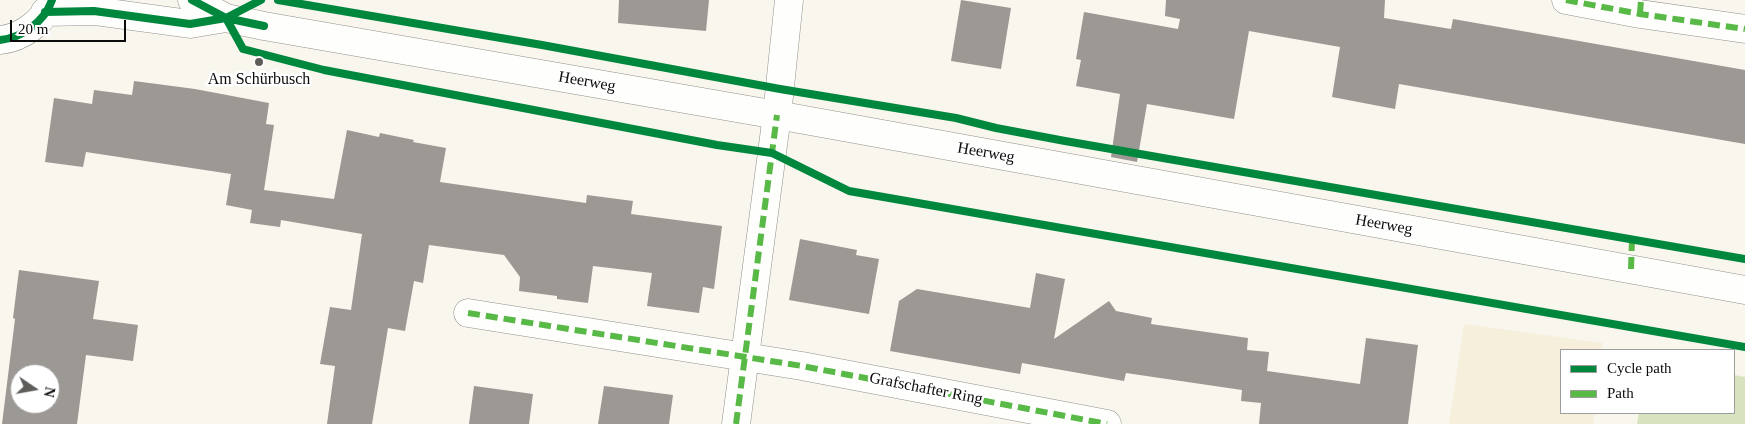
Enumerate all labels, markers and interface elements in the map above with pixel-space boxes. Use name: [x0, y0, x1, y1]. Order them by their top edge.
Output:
scale bar: [12, 10, 129, 42]
text: 20 m: [18, 21, 48, 37]
marker: Am Schürbusch: [253, 56, 265, 68]
street label: Heerweg: [557, 68, 617, 96]
place label: Am Schürbusch: [208, 70, 310, 90]
street label: Heerweg: [956, 139, 1016, 167]
street label: Heerweg: [1354, 211, 1414, 239]
legend: [1560, 349, 1735, 414]
text: Cycle path: [1607, 360, 1672, 376]
north arrow: [10, 364, 60, 414]
street label: Grafschafter Ring: [868, 369, 984, 409]
text: Path: [1607, 385, 1634, 401]
text: N: [41, 386, 58, 399]

